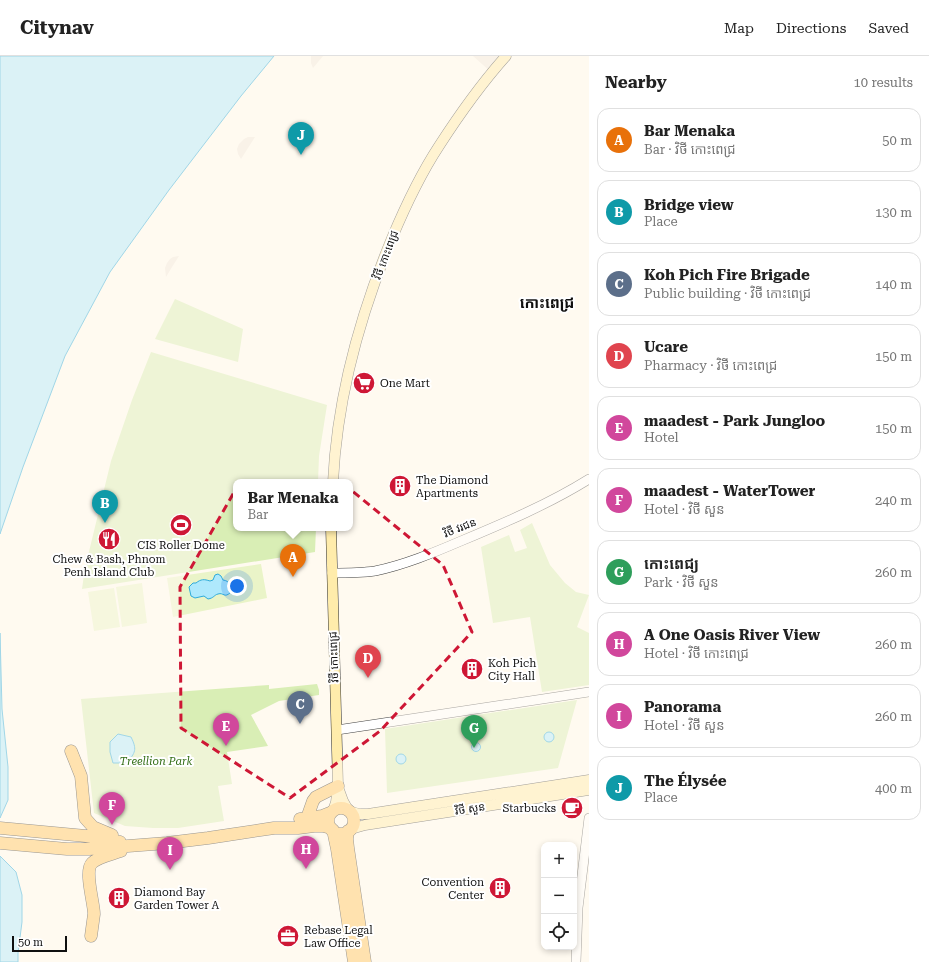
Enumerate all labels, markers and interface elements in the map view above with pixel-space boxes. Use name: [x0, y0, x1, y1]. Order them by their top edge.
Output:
text: Citynav: [20, 16, 94, 39]
text: Map: [724, 20, 754, 36]
text: Directions: [776, 20, 846, 36]
text: Saved: [868, 20, 909, 36]
text: Nearby: [605, 72, 667, 92]
text: 10 results: [854, 75, 913, 90]
pin: J: [288, 122, 314, 155]
text: Bar Menaka: [644, 122, 735, 140]
text: A: [614, 133, 624, 148]
text: 50 m: [882, 133, 912, 148]
text: Bar · វិថី កោះពេជ្រ: [644, 142, 735, 157]
text: Bridge view: [644, 196, 734, 214]
text: B: [614, 205, 624, 220]
text: 130 m: [875, 205, 912, 220]
text: Place: [644, 214, 678, 229]
street label: វិថី កោះពេជ្រ: [369, 228, 401, 282]
text: Koh Pich Fire Brigade: [644, 266, 810, 284]
text: C: [614, 277, 624, 292]
text: 140 m: [875, 277, 912, 292]
text: Public building · វិថី កោះពេជ្រ: [644, 286, 811, 301]
district label: កោះពេជ្រ: [520, 294, 574, 312]
text: Ucare: [644, 338, 688, 356]
text: D: [614, 349, 624, 364]
text: 150 m: [875, 349, 912, 364]
text: Pharmacy · វិថី កោះពេជ្រ: [644, 358, 777, 373]
supermarket icon: One Mart: [351, 370, 377, 396]
place label: One Mart: [380, 377, 430, 390]
text: maadest - Park Jungloo: [644, 412, 825, 430]
text: E: [615, 421, 623, 436]
text: 150 m: [875, 421, 912, 436]
text: Hotel: [644, 430, 678, 445]
building icon: The Diamond Apartments: [387, 473, 413, 499]
place label: The Diamond Apartments: [416, 474, 488, 500]
popup: [233, 479, 353, 531]
text: maadest - WaterTower: [644, 482, 815, 500]
text: Bar Menaka: [247, 489, 339, 507]
pin: B: [92, 490, 118, 523]
text: F: [615, 493, 623, 508]
text: 240 m: [875, 493, 912, 508]
text: Hotel · វិថី សួន: [644, 502, 724, 517]
text: Bar: [247, 507, 268, 522]
sports icon: CIS Roller Dome: [168, 512, 194, 538]
street label: វិថី វរជន: [441, 514, 478, 541]
restaurant icon: Chew & Bash, Phnom Penh Island Club: [96, 526, 122, 552]
place label: CIS Roller Dome: [137, 539, 225, 552]
pin: A: [280, 544, 306, 577]
place label: Chew & Bash, Phnom Penh Island Club: [52, 553, 166, 579]
text: កោះពេជ្យ: [644, 555, 699, 573]
text: G: [614, 565, 624, 580]
text: 260 m: [875, 565, 912, 580]
text: Park · វិថី សួន: [644, 575, 719, 590]
your location: [227, 576, 247, 596]
text: A One Oasis River View: [644, 626, 820, 644]
street label: វិថី កោះពេជ្រ: [325, 631, 341, 684]
text: H: [614, 637, 624, 652]
text: 260 m: [875, 637, 912, 652]
pin: D: [355, 645, 381, 678]
text: Hotel · វិថី កោះពេជ្រ: [644, 646, 749, 661]
building icon: Koh Pich City Hall: [459, 656, 485, 682]
place label: Koh Pich City Hall: [488, 657, 536, 683]
pin: C: [287, 691, 313, 724]
text: Panorama: [644, 698, 721, 716]
text: I: [616, 709, 622, 724]
text: 260 m: [875, 709, 912, 724]
pin: E: [213, 713, 239, 746]
pin: G: [461, 715, 487, 748]
text: Hotel · វិថី សួន: [644, 718, 724, 733]
park label: Treellion Park: [120, 755, 192, 768]
text: The Élysée: [644, 772, 727, 790]
text: J: [615, 781, 623, 796]
text: 400 m: [875, 781, 912, 796]
text: Place: [644, 790, 678, 805]
pin: F: [99, 792, 125, 825]
cafe icon: Starbucks: [559, 795, 585, 821]
street label: វិថី សួន: [453, 799, 486, 818]
place label: Starbucks: [502, 802, 556, 815]
pin: H: [293, 836, 319, 869]
pin: I: [157, 837, 183, 870]
map controls: [541, 842, 577, 950]
button: +: [541, 842, 577, 878]
building icon: Convention Center: [487, 875, 513, 901]
place label: Convention Center: [422, 876, 484, 902]
button: −: [541, 878, 577, 914]
building icon: Diamond Bay Garden Tower A: [106, 885, 132, 911]
place label: Diamond Bay Garden Tower A: [134, 886, 219, 912]
button: locate: [541, 914, 577, 950]
office icon: Rebase Legal Law Office: [275, 923, 301, 949]
place label: Rebase Legal Law Office: [304, 924, 373, 950]
scale bar: [12, 934, 67, 953]
text: 50 m: [18, 936, 43, 949]

